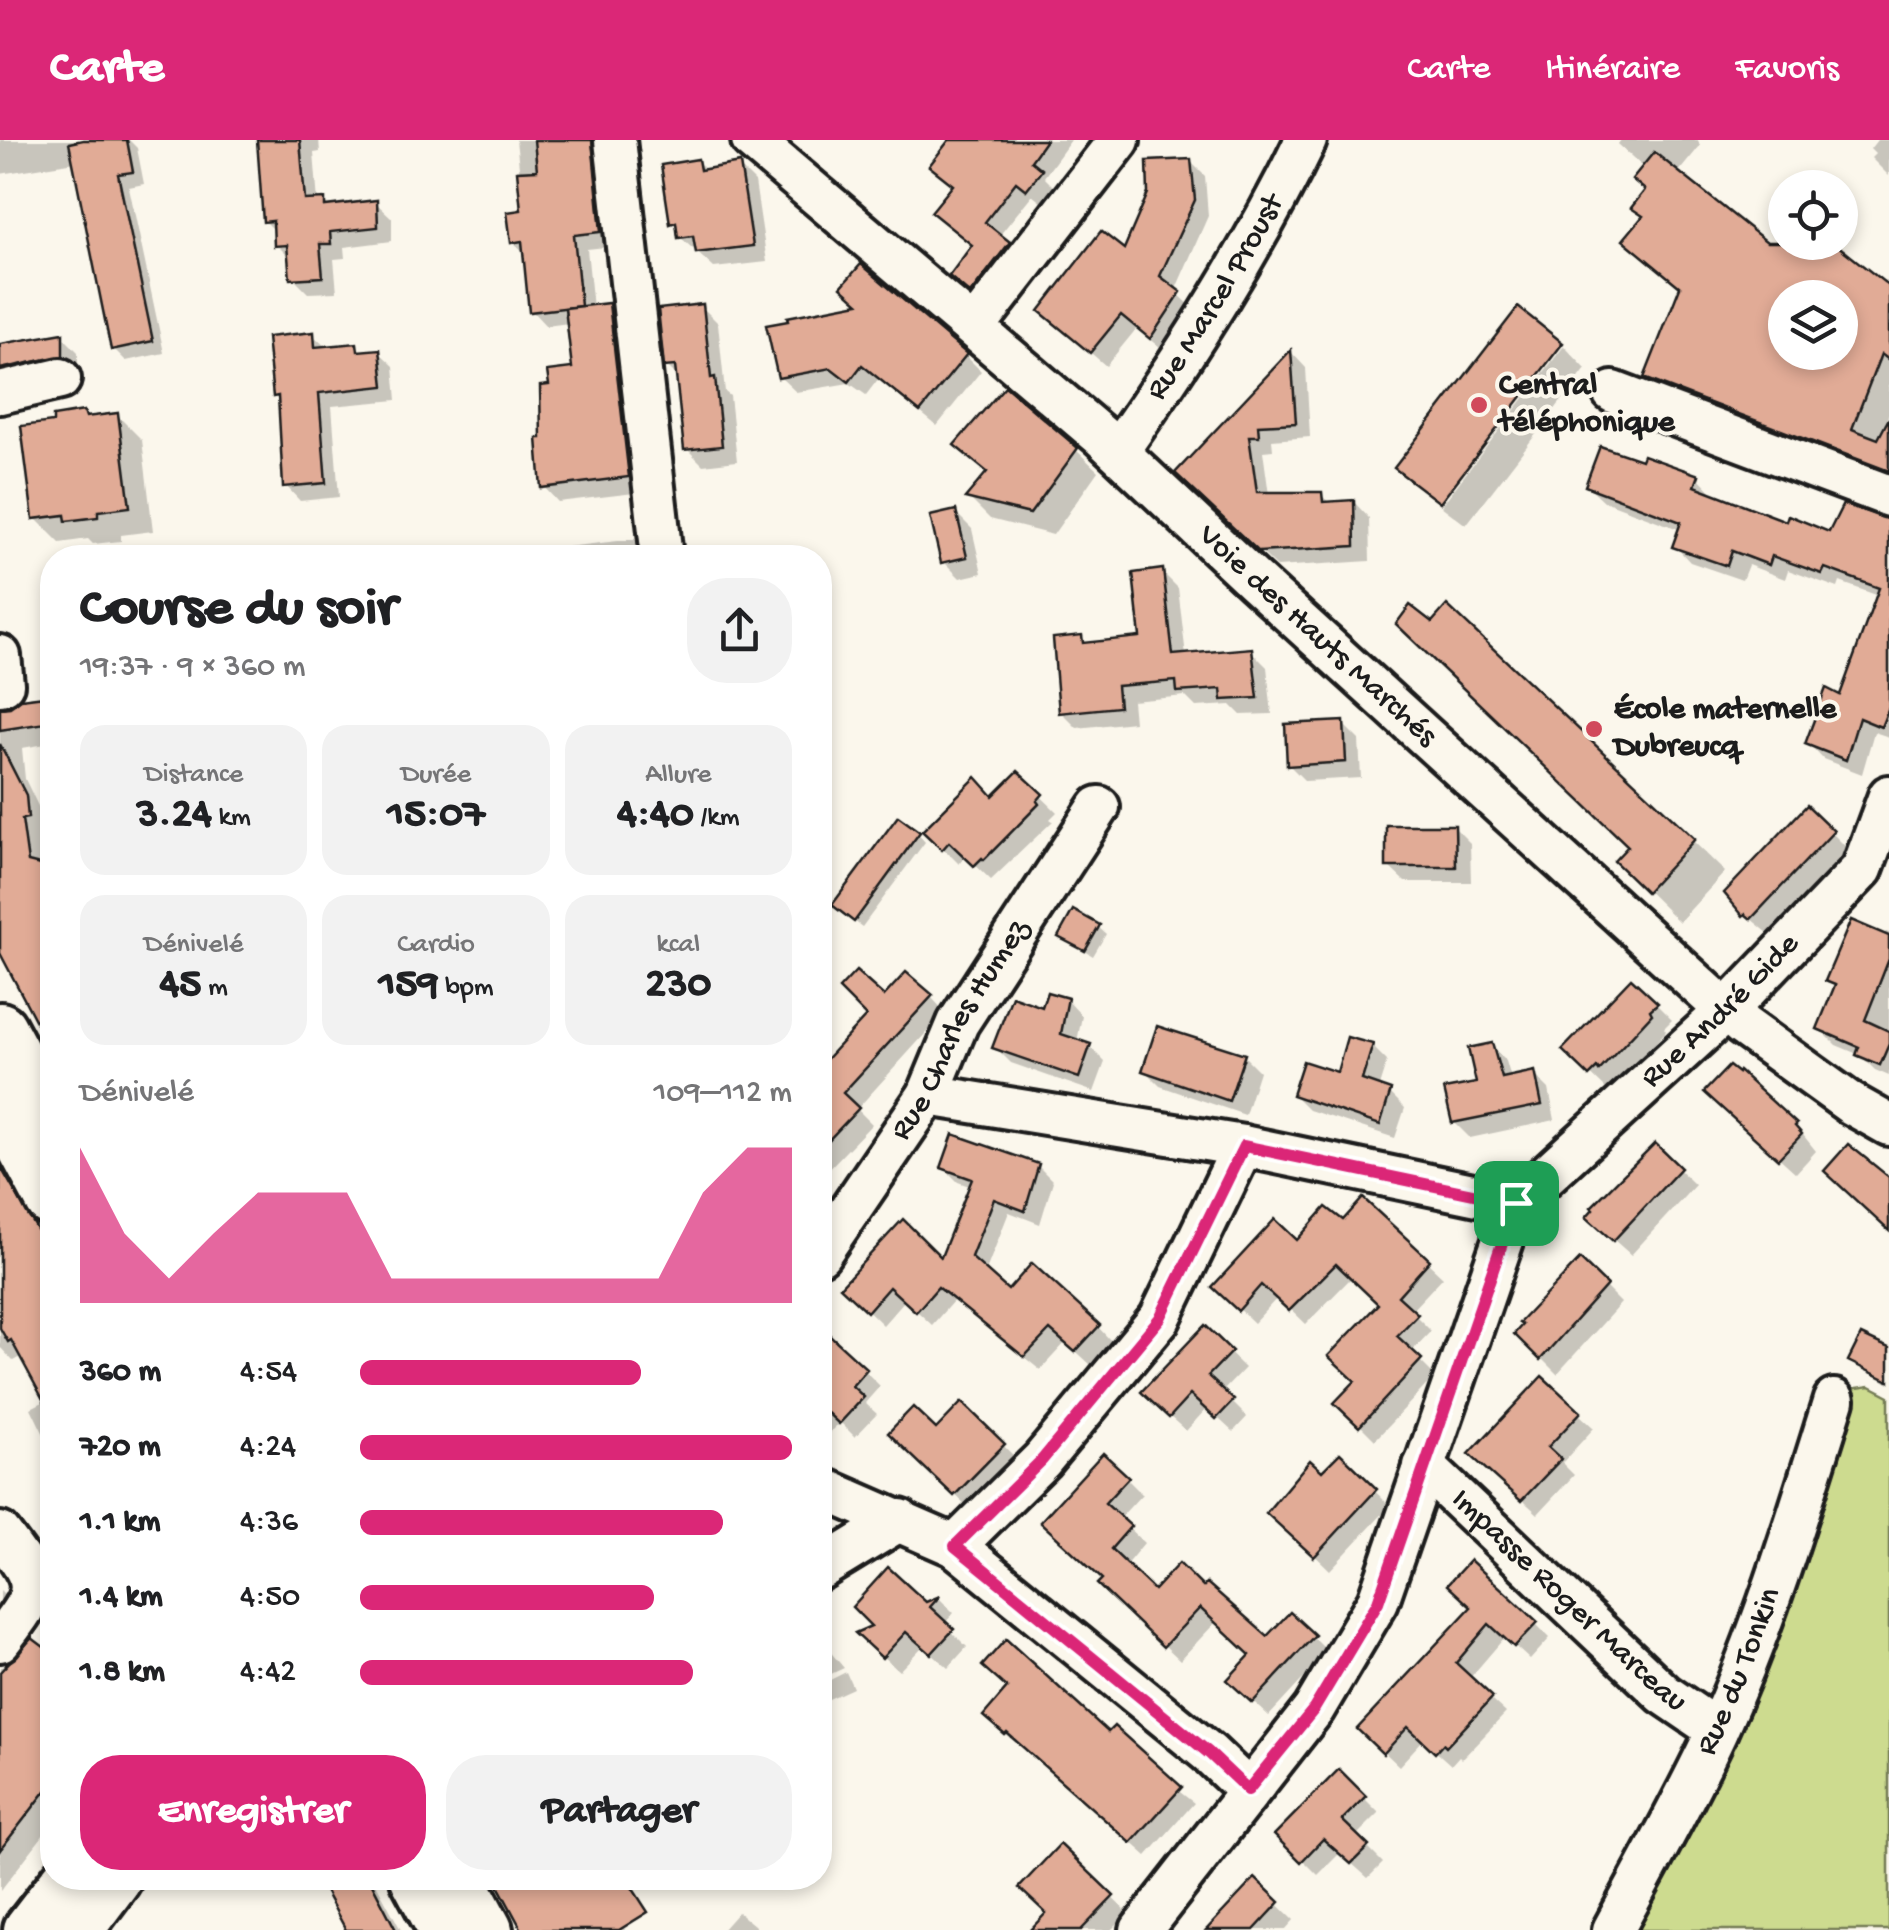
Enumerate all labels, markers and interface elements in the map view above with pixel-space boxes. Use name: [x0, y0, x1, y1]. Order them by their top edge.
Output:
text: Carte: [50, 42, 164, 99]
text: Carte: [1407, 50, 1490, 91]
text: Itinéraire: [1545, 50, 1680, 91]
text: Favoris: [1735, 50, 1839, 91]
map controls: [1768, 170, 1858, 370]
button: locate: [1768, 170, 1858, 260]
street label: Rue Marcel Proust: [1139, 186, 1295, 408]
button: layers: [1768, 280, 1858, 370]
place label: Central téléphonique: [1496, 368, 1676, 443]
marker: Central téléphonique: [1468, 394, 1490, 416]
street label: Voie des Hauts Marchés: [1188, 517, 1445, 757]
button: share: [687, 578, 792, 683]
text: Course du soir: [80, 579, 397, 643]
text: 19:37 · 9 × 360 m: [80, 649, 305, 687]
place label: École maternelle Dubreucq: [1611, 692, 1838, 767]
marker: École maternelle Dubreucq: [1583, 718, 1605, 740]
text: Distance: [144, 759, 243, 792]
text: Durée: [401, 759, 471, 792]
text: Allure: [645, 759, 712, 792]
text: 3.24: [136, 792, 212, 841]
text: 15:07: [387, 792, 485, 841]
text: 4:40: [617, 792, 694, 841]
text: km: [212, 802, 251, 835]
text: /km: [694, 802, 740, 835]
street label: Rue Charles Humez: [883, 912, 1040, 1148]
street label: Rue André Gide: [1634, 926, 1809, 1097]
text: Dénivelé: [144, 929, 243, 962]
text: Cardio: [397, 929, 475, 962]
text: kcal: [656, 929, 700, 962]
text: 45: [159, 962, 201, 1011]
text: 159: [378, 962, 439, 1011]
text: 230: [645, 962, 711, 1011]
text: m: [201, 972, 228, 1005]
text: bpm: [439, 972, 494, 1005]
text: Dénivelé: [80, 1075, 194, 1113]
text: 109–112 m: [653, 1075, 792, 1113]
pin: [1474, 1161, 1559, 1246]
icon: arrive: [1489, 1176, 1544, 1231]
text: 360 m: [80, 1354, 161, 1392]
text: 4:54: [240, 1354, 297, 1392]
text: 720 m: [80, 1429, 161, 1467]
text: 4:24: [240, 1429, 296, 1467]
street label: Impasse Roger Marceau: [1442, 1482, 1693, 1722]
text: 1.1 km: [80, 1504, 160, 1542]
text: 4:36: [240, 1504, 298, 1542]
text: 1.4 km: [80, 1579, 163, 1617]
text: 4:50: [240, 1579, 300, 1617]
street label: Rue du Tonkin: [1689, 1583, 1791, 1762]
text: 1.8 km: [80, 1654, 165, 1692]
text: 4:42: [240, 1654, 296, 1692]
button: Enregistrer: [80, 1755, 426, 1870]
button: Partager: [446, 1755, 792, 1870]

